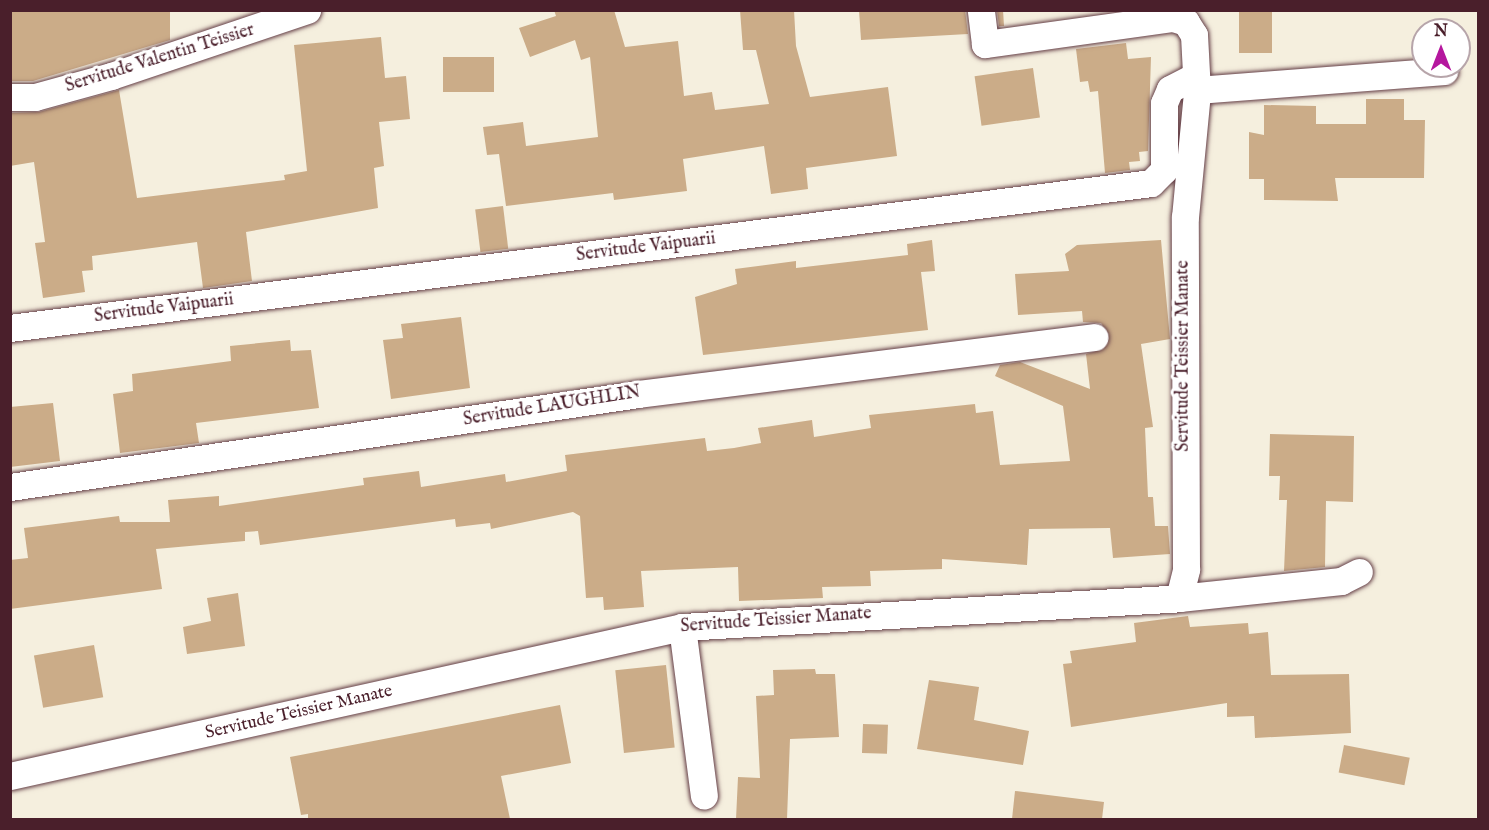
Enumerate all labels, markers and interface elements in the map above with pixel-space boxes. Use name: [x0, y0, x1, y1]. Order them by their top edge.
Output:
north arrow: [1411, 18, 1471, 78]
street label: Servitude Valentin Teissier: [63, 20, 257, 98]
text: N: [1434, 22, 1448, 42]
street label: Servitude Vaipuarii: [575, 229, 717, 267]
street label: Servitude Teissier Manate: [1173, 260, 1195, 452]
street label: Servitude Vaipuarii: [93, 290, 235, 328]
street label: Servitude LAUGHLIN: [462, 382, 642, 432]
street label: Servitude Teissier Manate: [680, 604, 872, 638]
street label: Servitude Teissier Manate: [203, 681, 395, 745]

